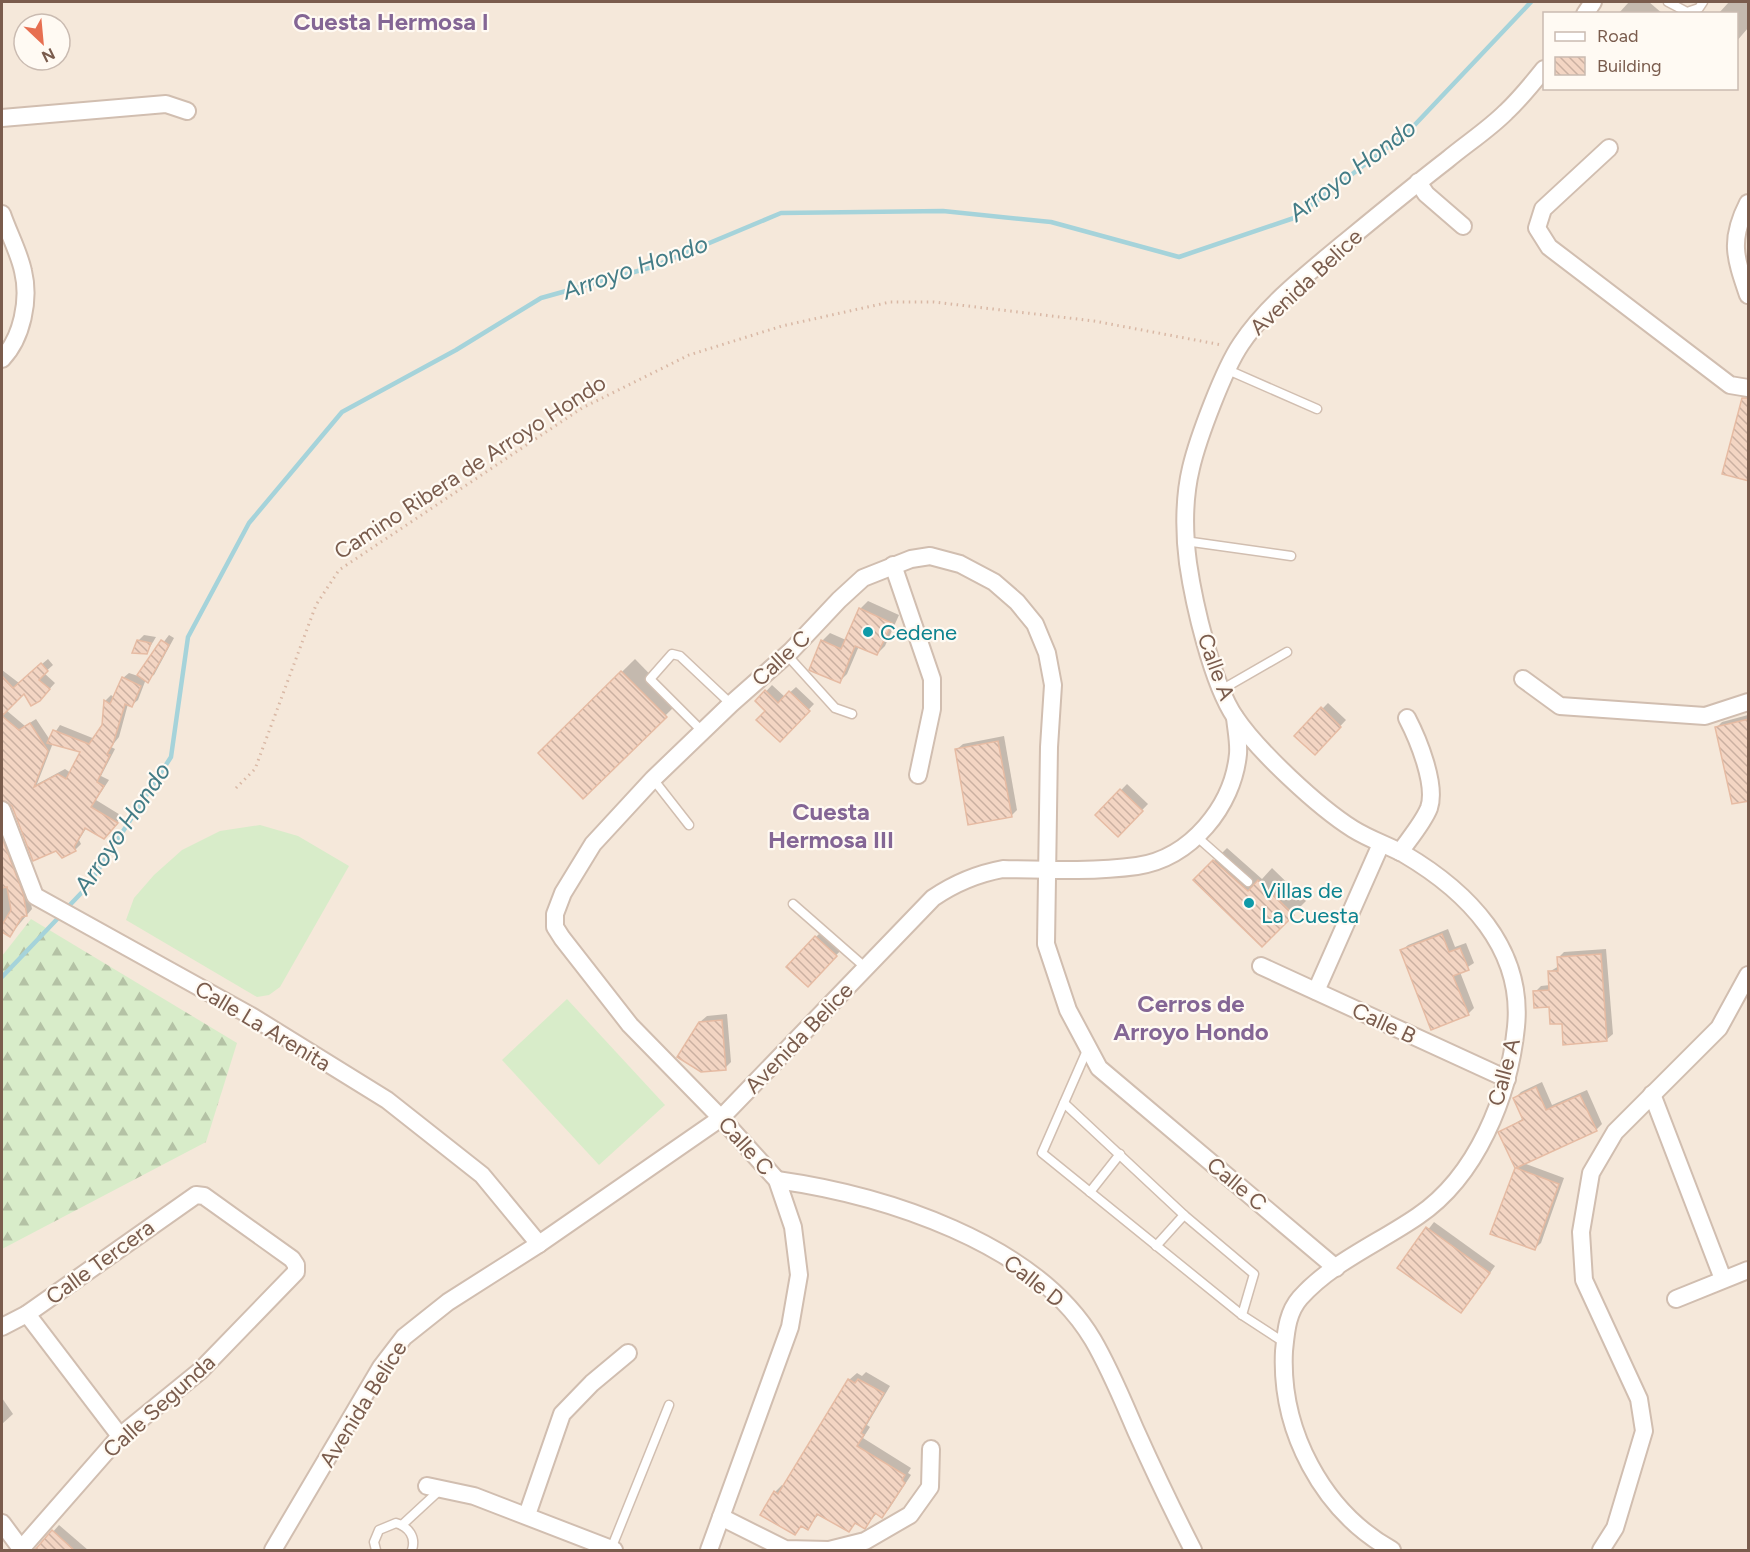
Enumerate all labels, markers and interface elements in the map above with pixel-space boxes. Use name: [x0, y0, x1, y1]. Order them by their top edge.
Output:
district label: Cuesta Hermosa I: [293, 7, 489, 36]
north arrow: [12, 12, 72, 72]
legend: [1543, 12, 1738, 90]
text: Road: [1597, 25, 1638, 47]
text: N: [39, 44, 58, 66]
text: Building: [1597, 55, 1662, 77]
water label: Arroyo Hondo: [1282, 113, 1421, 228]
street label: Avenida Belice: [1244, 223, 1368, 341]
water label: Arroyo Hondo: [558, 229, 712, 306]
street label: Camino Ribera de Arroyo Hondo: [329, 369, 611, 565]
place label: Cedene: [880, 619, 957, 646]
street label: Calle C: [746, 624, 816, 692]
marker: Cedene: [861, 625, 875, 639]
street label: Calle A: [1191, 630, 1241, 704]
water label: Arroyo Hondo: [67, 757, 177, 900]
district label: Cuesta Hermosa III: [768, 797, 894, 854]
place label: Villas de La Cuesta: [1261, 877, 1359, 929]
marker: Villas de La Cuesta: [1242, 896, 1256, 910]
street label: Calle La Arenita: [190, 975, 336, 1077]
street label: Avenida Belice: [739, 977, 859, 1099]
district label: Cerros de Arroyo Hondo: [1113, 989, 1269, 1046]
street label: Calle B: [1348, 996, 1420, 1050]
street label: Calle A: [1482, 1035, 1526, 1109]
street label: Calle C: [713, 1111, 780, 1181]
street label: Calle C: [1201, 1151, 1273, 1217]
street label: Calle Tercera: [41, 1214, 159, 1310]
street label: Calle D: [998, 1249, 1070, 1313]
street label: Avenida Belice: [313, 1336, 413, 1472]
street label: Calle Segunda: [97, 1349, 221, 1463]

